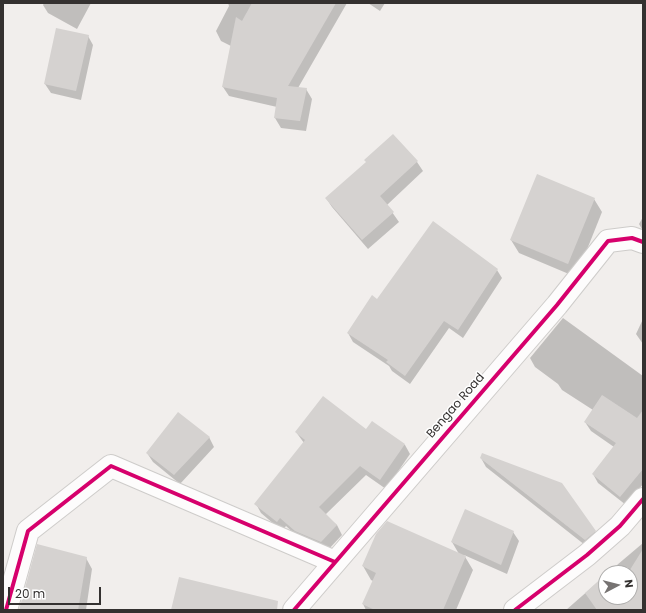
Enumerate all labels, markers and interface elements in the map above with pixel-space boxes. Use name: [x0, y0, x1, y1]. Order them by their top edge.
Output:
street label: Bengao Road: [424, 371, 488, 441]
north arrow: [598, 565, 638, 605]
scale bar: [10, 579, 103, 605]
text: N: [620, 579, 637, 589]
text: 20 m: [15, 585, 45, 602]

